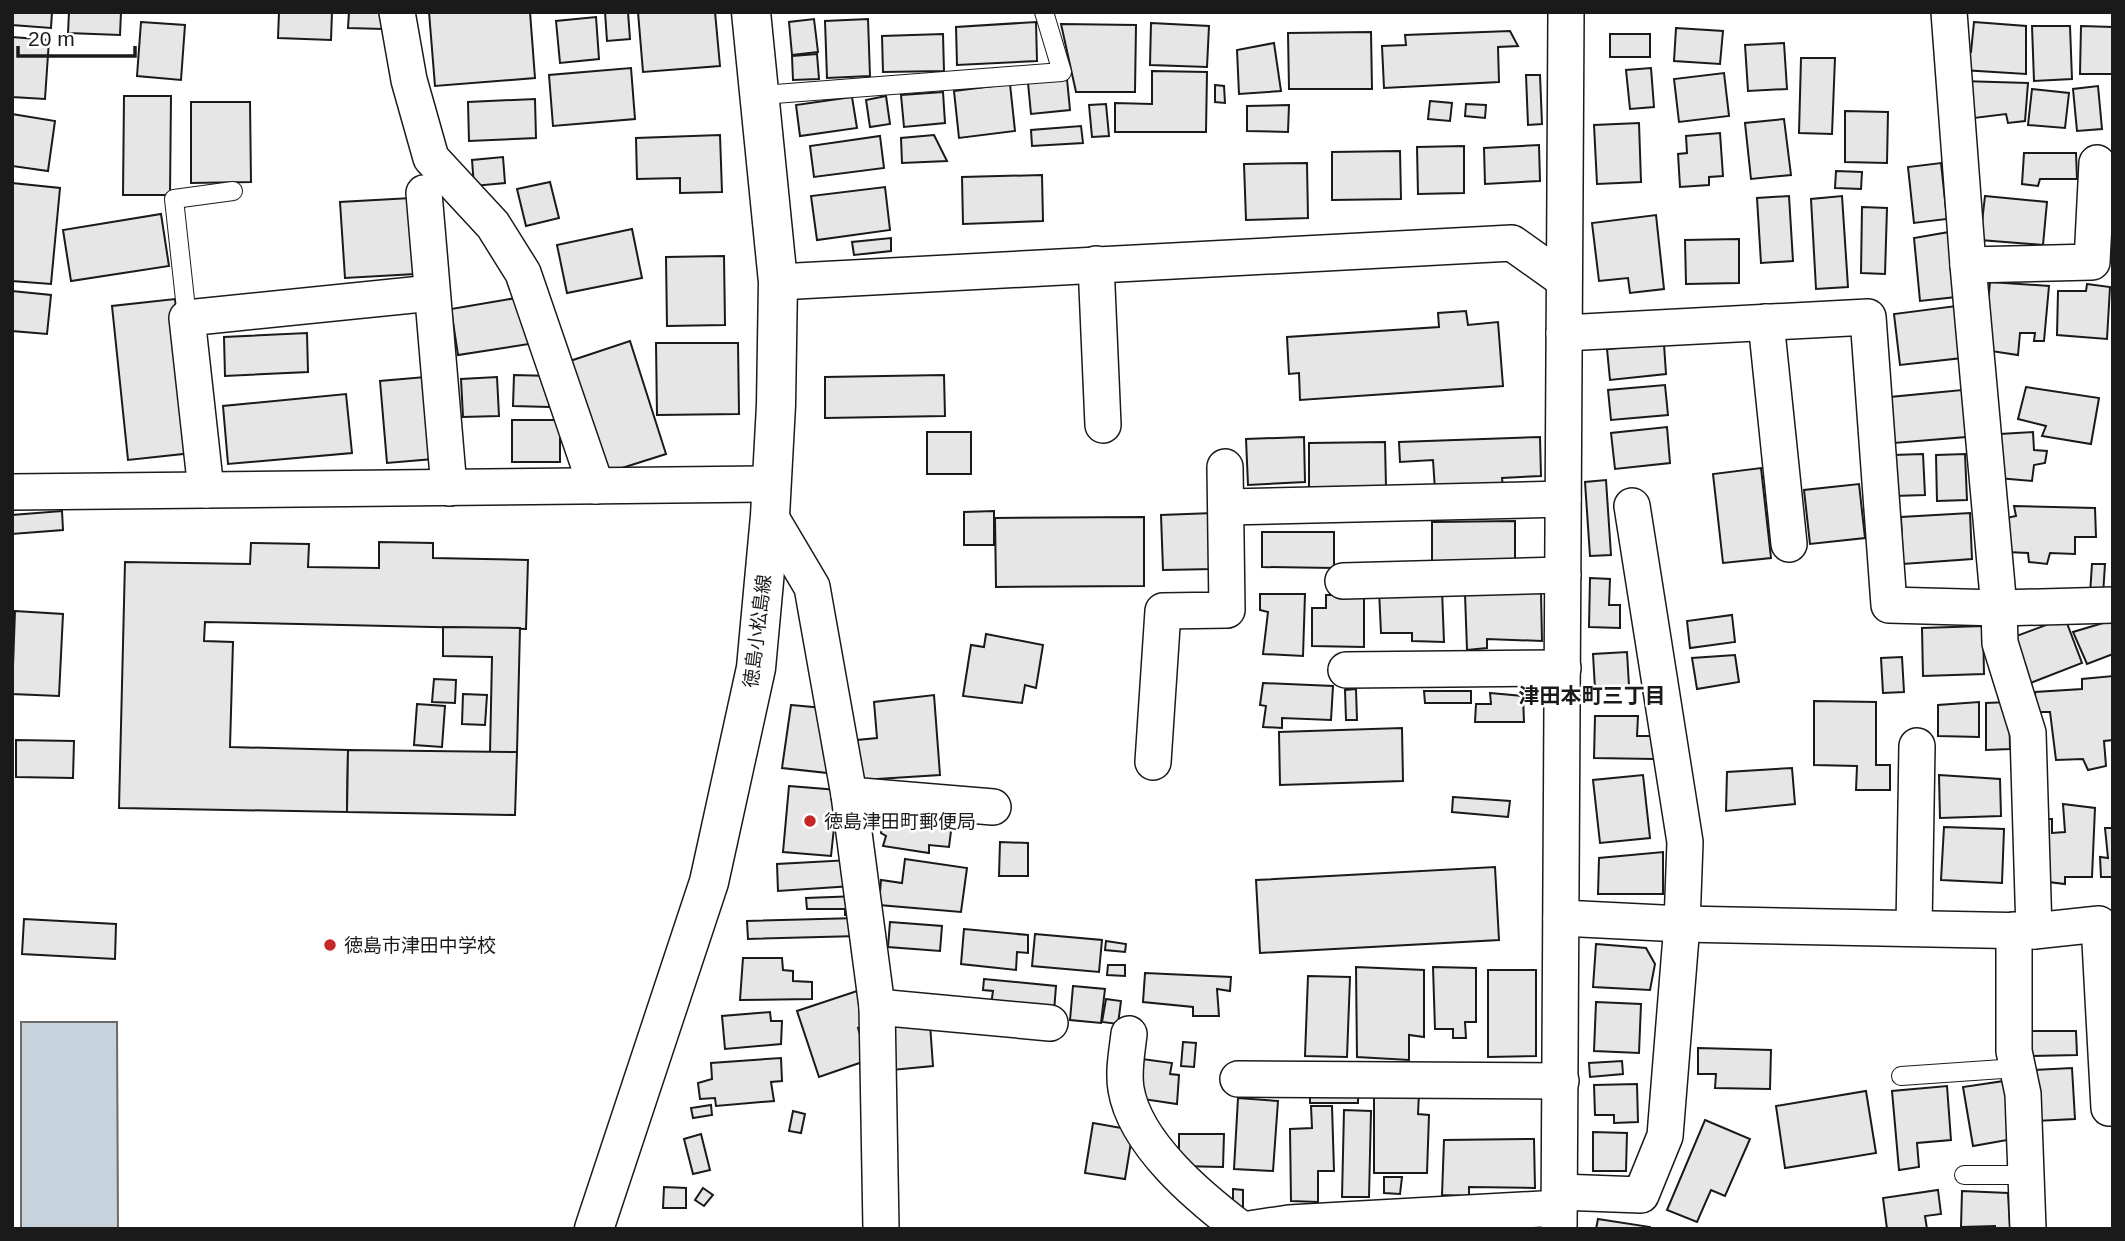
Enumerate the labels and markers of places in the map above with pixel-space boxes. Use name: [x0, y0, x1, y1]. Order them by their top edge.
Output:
place label: 徳島津田町郵便局: [824, 811, 976, 832]
marker: 徳島津田町郵便局: [802, 813, 818, 829]
place label: 徳島市津田中学校: [344, 935, 496, 956]
marker: 徳島市津田中学校: [322, 937, 338, 953]

